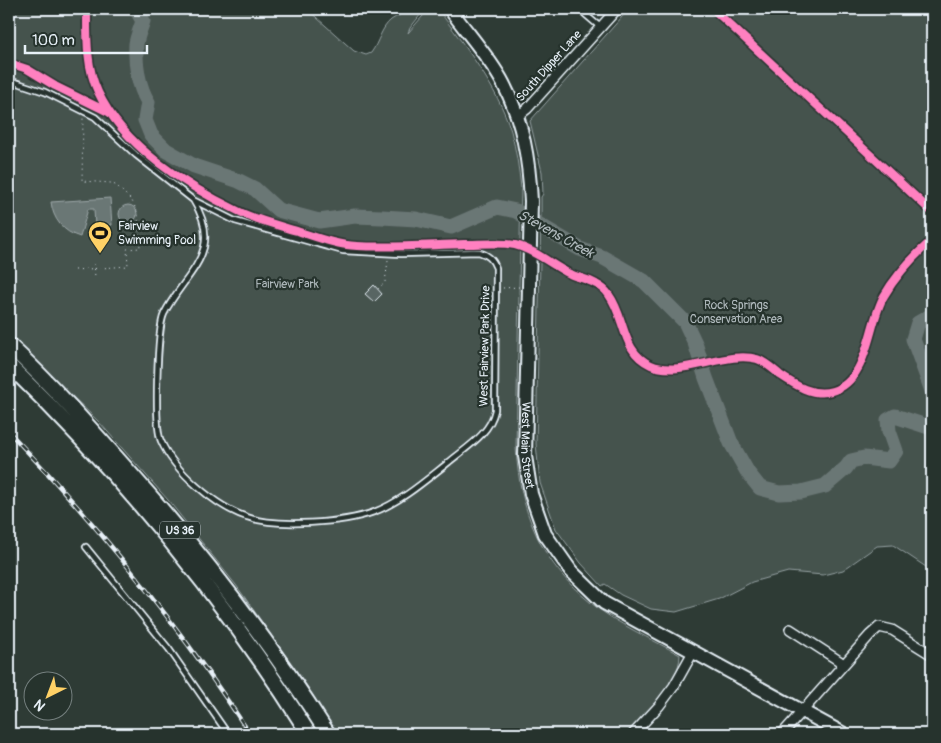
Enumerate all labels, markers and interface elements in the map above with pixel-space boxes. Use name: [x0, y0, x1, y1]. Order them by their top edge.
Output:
scale bar: [25, 22, 148, 54]
street label: South Dipper Lane: [513, 27, 585, 105]
text: 100 m: [32, 31, 75, 50]
water label: Stevens Creek: [515, 206, 598, 262]
place label: Fairview Swimming Pool: [118, 219, 196, 248]
sports icon: Fairview Swimming Pool: [87, 220, 113, 254]
park label: Fairview Park: [255, 277, 319, 292]
street label: West Fairview Park Drive: [476, 285, 494, 407]
park label: Rock Springs Conservation Area: [690, 298, 783, 327]
street label: West Main Street: [517, 402, 538, 490]
road number: US 36: [160, 522, 200, 538]
north arrow: [22, 670, 72, 720]
text: N: [30, 696, 49, 715]

